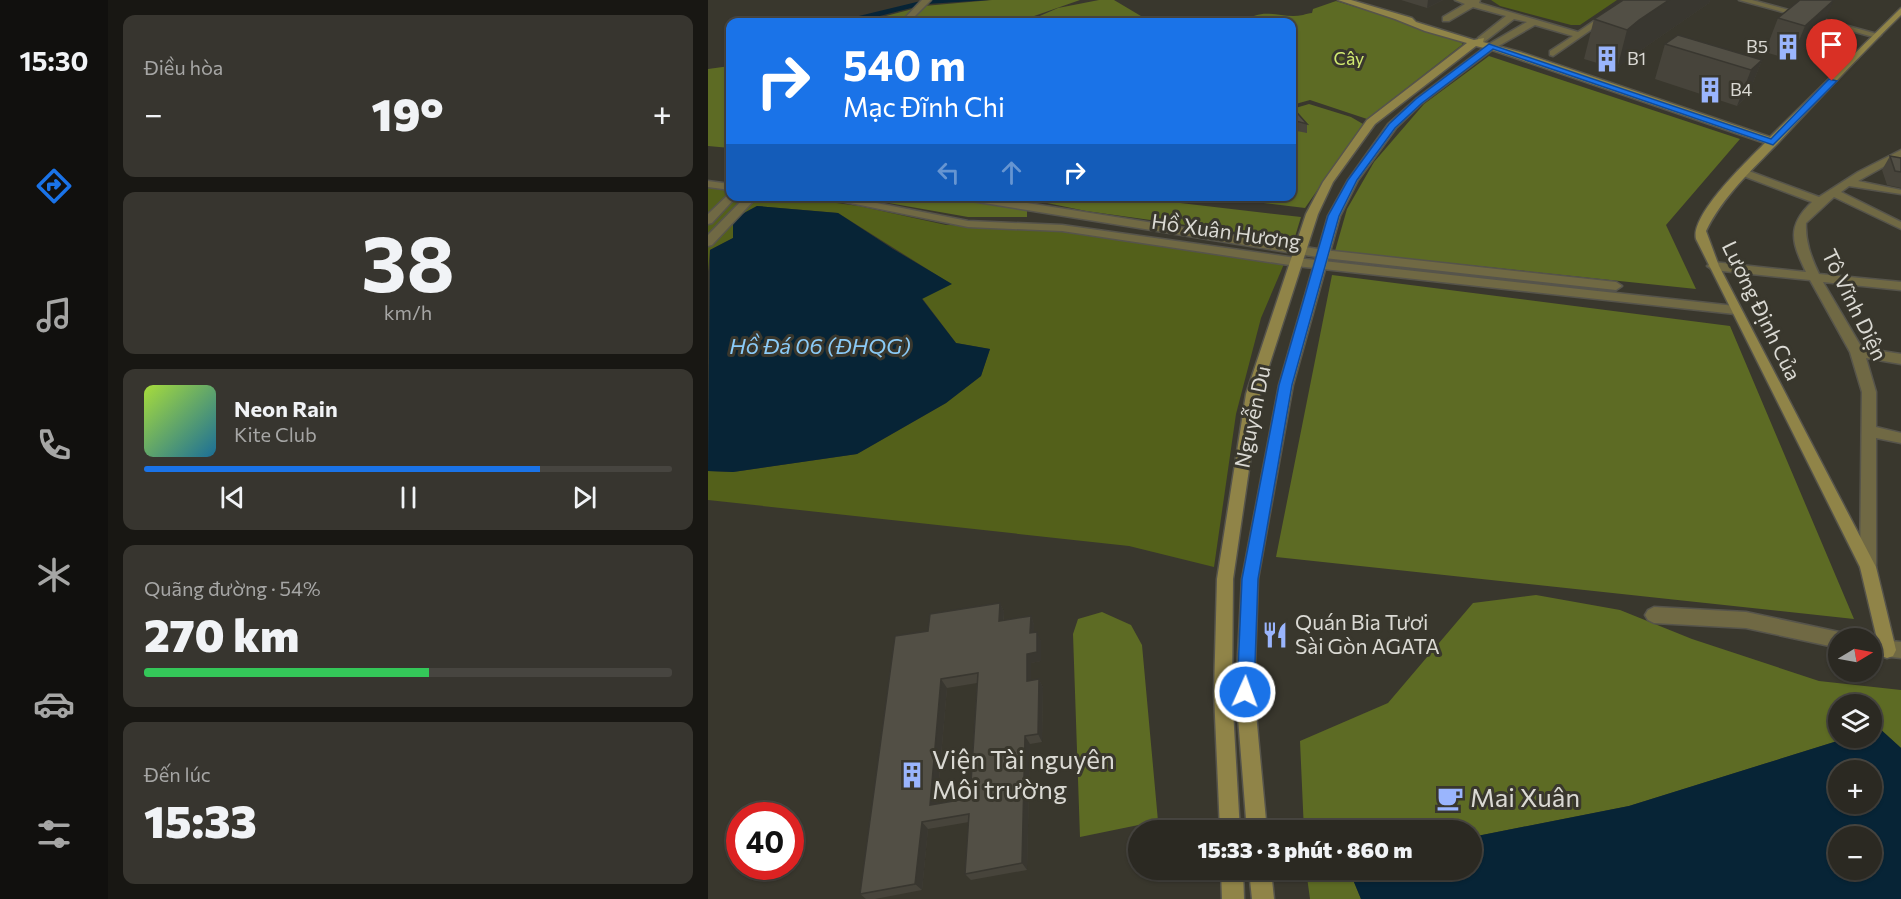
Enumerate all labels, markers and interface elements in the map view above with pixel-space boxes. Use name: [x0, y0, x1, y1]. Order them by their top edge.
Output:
pin: [1806, 19, 1857, 81]
icon: arrive: [1815, 28, 1848, 61]
building icon: B5: [1773, 32, 1803, 62]
place label: B5: [1746, 35, 1768, 57]
text: 540 m: [843, 38, 966, 90]
icon: right: [744, 42, 822, 120]
text: 15:30: [20, 44, 88, 77]
building icon: B1: [1592, 44, 1622, 74]
park label: Cây: [1334, 47, 1364, 69]
place label: B1: [1627, 47, 1646, 69]
text: Điều hòa: [144, 55, 223, 79]
building icon: B4: [1695, 75, 1725, 105]
place label: B4: [1730, 78, 1753, 100]
text: 19°: [372, 85, 444, 140]
text: Mạc Đĩnh Chi: [843, 90, 1005, 123]
text: −: [144, 92, 163, 133]
text: +: [653, 92, 672, 133]
icon: left: [932, 156, 965, 189]
icon: ahead: [995, 156, 1028, 189]
icon: right: [1058, 156, 1091, 189]
icon: directions: [33, 165, 75, 207]
street label: Hồ Xuân Hương: [1150, 208, 1303, 253]
text: 38: [361, 213, 455, 308]
street label: Lương Định Của: [1718, 237, 1807, 384]
street label: Tô Vĩnh Diện: [1818, 245, 1893, 364]
icon: music: [33, 294, 75, 336]
text: km/h: [384, 300, 432, 324]
water label: Hồ Đá 06 (ĐHQG): [729, 332, 911, 359]
street label: Nguyễn Du: [1228, 363, 1275, 470]
text: Neon Rain: [234, 395, 338, 422]
text: Kite Club: [234, 422, 317, 446]
icon: phone: [33, 424, 75, 466]
icon: previous: [216, 481, 249, 514]
icon: pause: [392, 481, 425, 514]
icon: next: [568, 481, 601, 514]
icon: climate: [33, 554, 75, 596]
text: Quãng đường · 54%: [144, 576, 321, 600]
text: 270 km: [144, 606, 299, 661]
place label: Quán Bia Tươi Sài Gòn AGATA: [1295, 609, 1440, 658]
restaurant icon: Quán Bia Tươi Sài Gòn AGATA: [1260, 620, 1290, 650]
north arrow: [1828, 628, 1882, 682]
map controls: [1828, 628, 1882, 880]
position arrow: [1213, 660, 1277, 724]
icon: car: [33, 683, 75, 725]
button: layers: [1828, 694, 1882, 748]
place label: Viện Tài nguyên Môi trường: [932, 743, 1115, 804]
building icon: Viện Tài nguyên Môi trường: [897, 760, 927, 790]
button: +: [1828, 760, 1882, 814]
text: Đến lúc: [144, 762, 211, 786]
place label: Mai Xuân: [1470, 781, 1580, 812]
cafe icon: Mai Xuân: [1435, 783, 1465, 813]
text: 15:33: [144, 792, 257, 847]
speed limit sign: 40: [726, 802, 804, 880]
icon: filters: [33, 813, 75, 855]
button: −: [1828, 826, 1882, 880]
text: 15:33 · 3 phút · 860 m: [1198, 836, 1412, 863]

